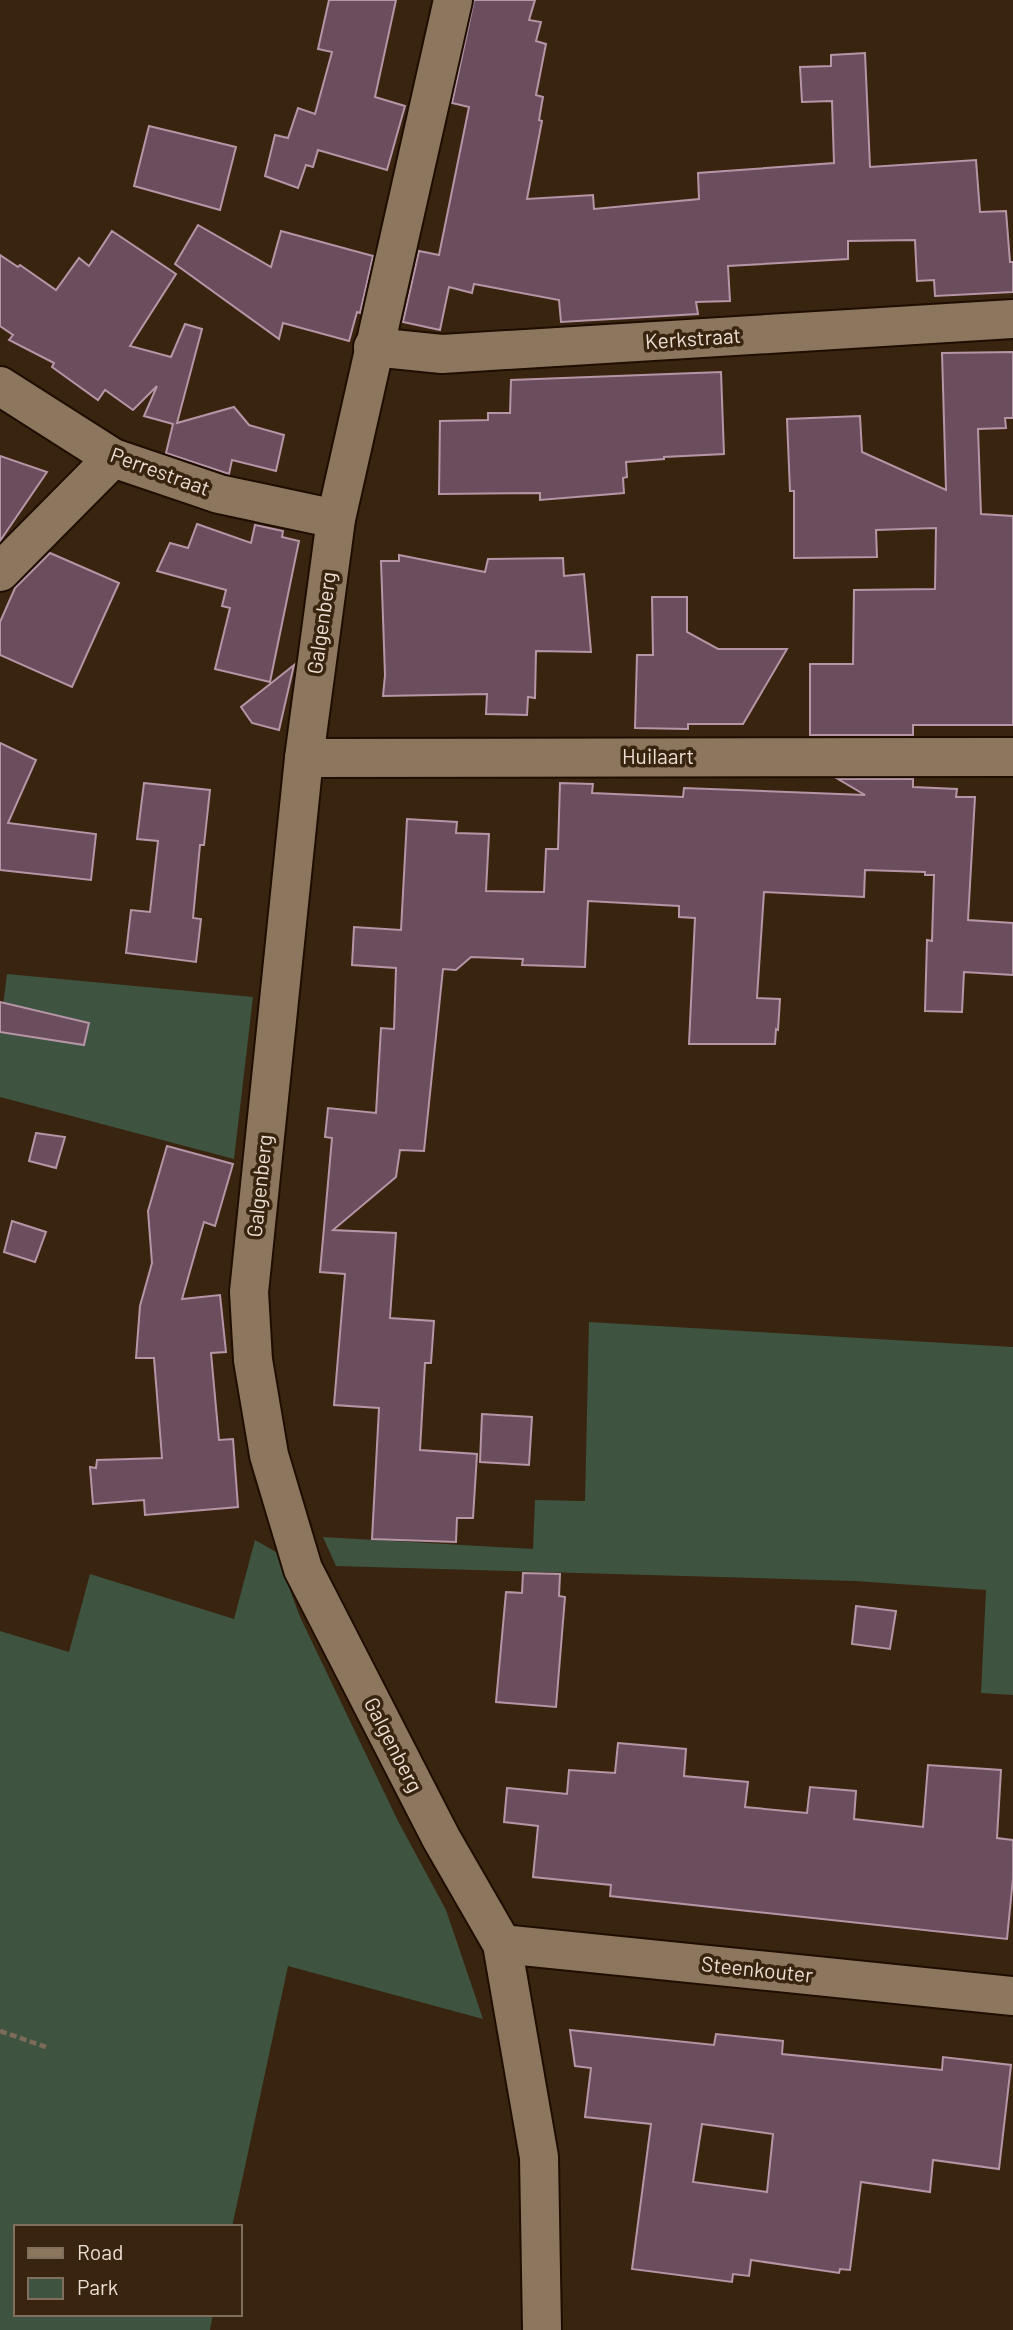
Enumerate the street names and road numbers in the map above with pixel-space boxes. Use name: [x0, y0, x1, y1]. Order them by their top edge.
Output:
street label: Kerkstraat: [644, 322, 742, 353]
street label: Perrestraat: [107, 441, 214, 500]
street label: Galgenberg: [301, 570, 340, 676]
street label: Huilaart: [622, 743, 694, 768]
street label: Galgenberg: [241, 1133, 276, 1238]
street label: Galgenberg: [360, 1693, 429, 1796]
street label: Steenkouter: [700, 1950, 815, 1987]

